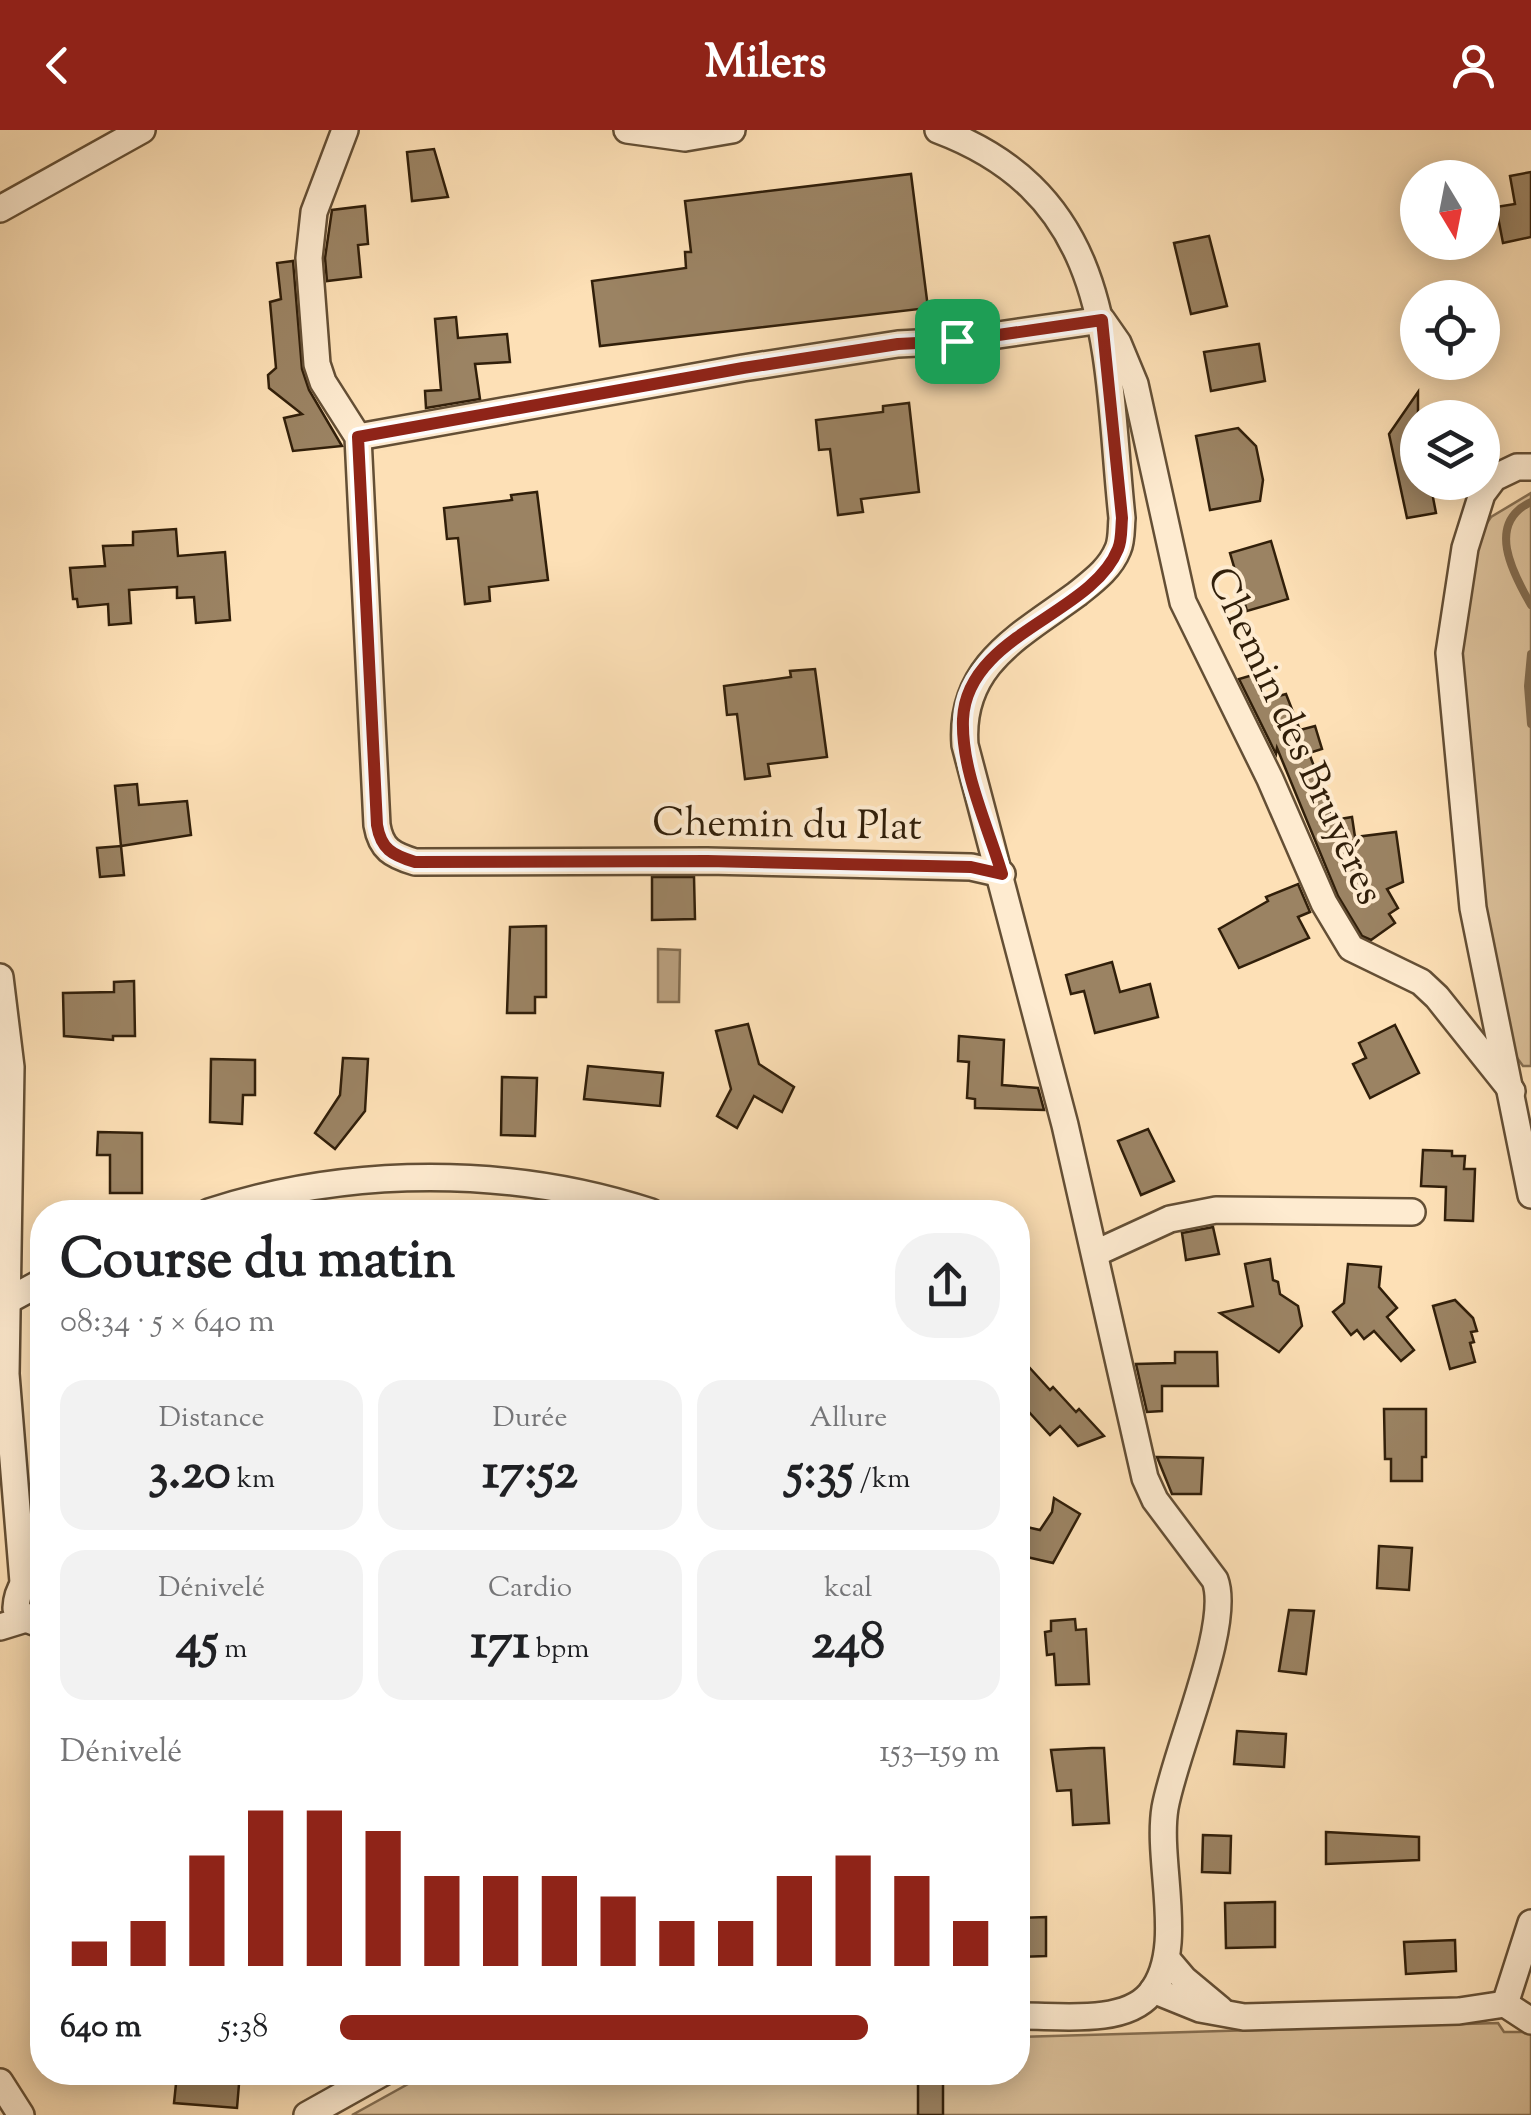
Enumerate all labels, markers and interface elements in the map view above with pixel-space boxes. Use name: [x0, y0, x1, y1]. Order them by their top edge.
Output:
text: Milers: [705, 33, 826, 98]
icon: back: [30, 38, 85, 93]
icon: person: [1446, 38, 1501, 93]
north arrow: [1400, 160, 1500, 260]
map controls: [1400, 160, 1500, 500]
button: locate: [1400, 280, 1500, 380]
pin: [915, 299, 1000, 384]
icon: arrive: [930, 314, 985, 369]
button: layers: [1400, 400, 1500, 500]
street label: Chemin des Bruyères: [1190, 559, 1396, 915]
street label: Chemin du Plat: [652, 796, 923, 858]
text: Course du matin: [60, 1223, 455, 1302]
button: share: [895, 1233, 1000, 1338]
text: 08:34 · 5 × 640 m: [60, 1300, 275, 1346]
text: Distance: [159, 1399, 264, 1439]
text: Durée: [493, 1399, 567, 1439]
text: Allure: [809, 1399, 887, 1439]
text: 3.20: [148, 1439, 231, 1511]
text: 17:52: [482, 1439, 578, 1511]
text: 5:35: [786, 1439, 854, 1511]
text: km: [231, 1460, 275, 1500]
text: /km: [854, 1460, 910, 1500]
text: Dénivelé: [158, 1569, 265, 1609]
text: Cardio: [488, 1569, 572, 1609]
text: kcal: [824, 1569, 872, 1609]
text: 45: [176, 1609, 218, 1681]
text: 171: [471, 1609, 530, 1681]
text: 248: [812, 1609, 885, 1681]
text: m: [218, 1630, 247, 1670]
text: bpm: [530, 1630, 589, 1670]
text: Dénivelé: [60, 1730, 182, 1776]
text: 153–159 m: [879, 1730, 1000, 1776]
text: 640 m: [60, 2005, 141, 2051]
text: 5:38: [220, 2005, 268, 2051]

